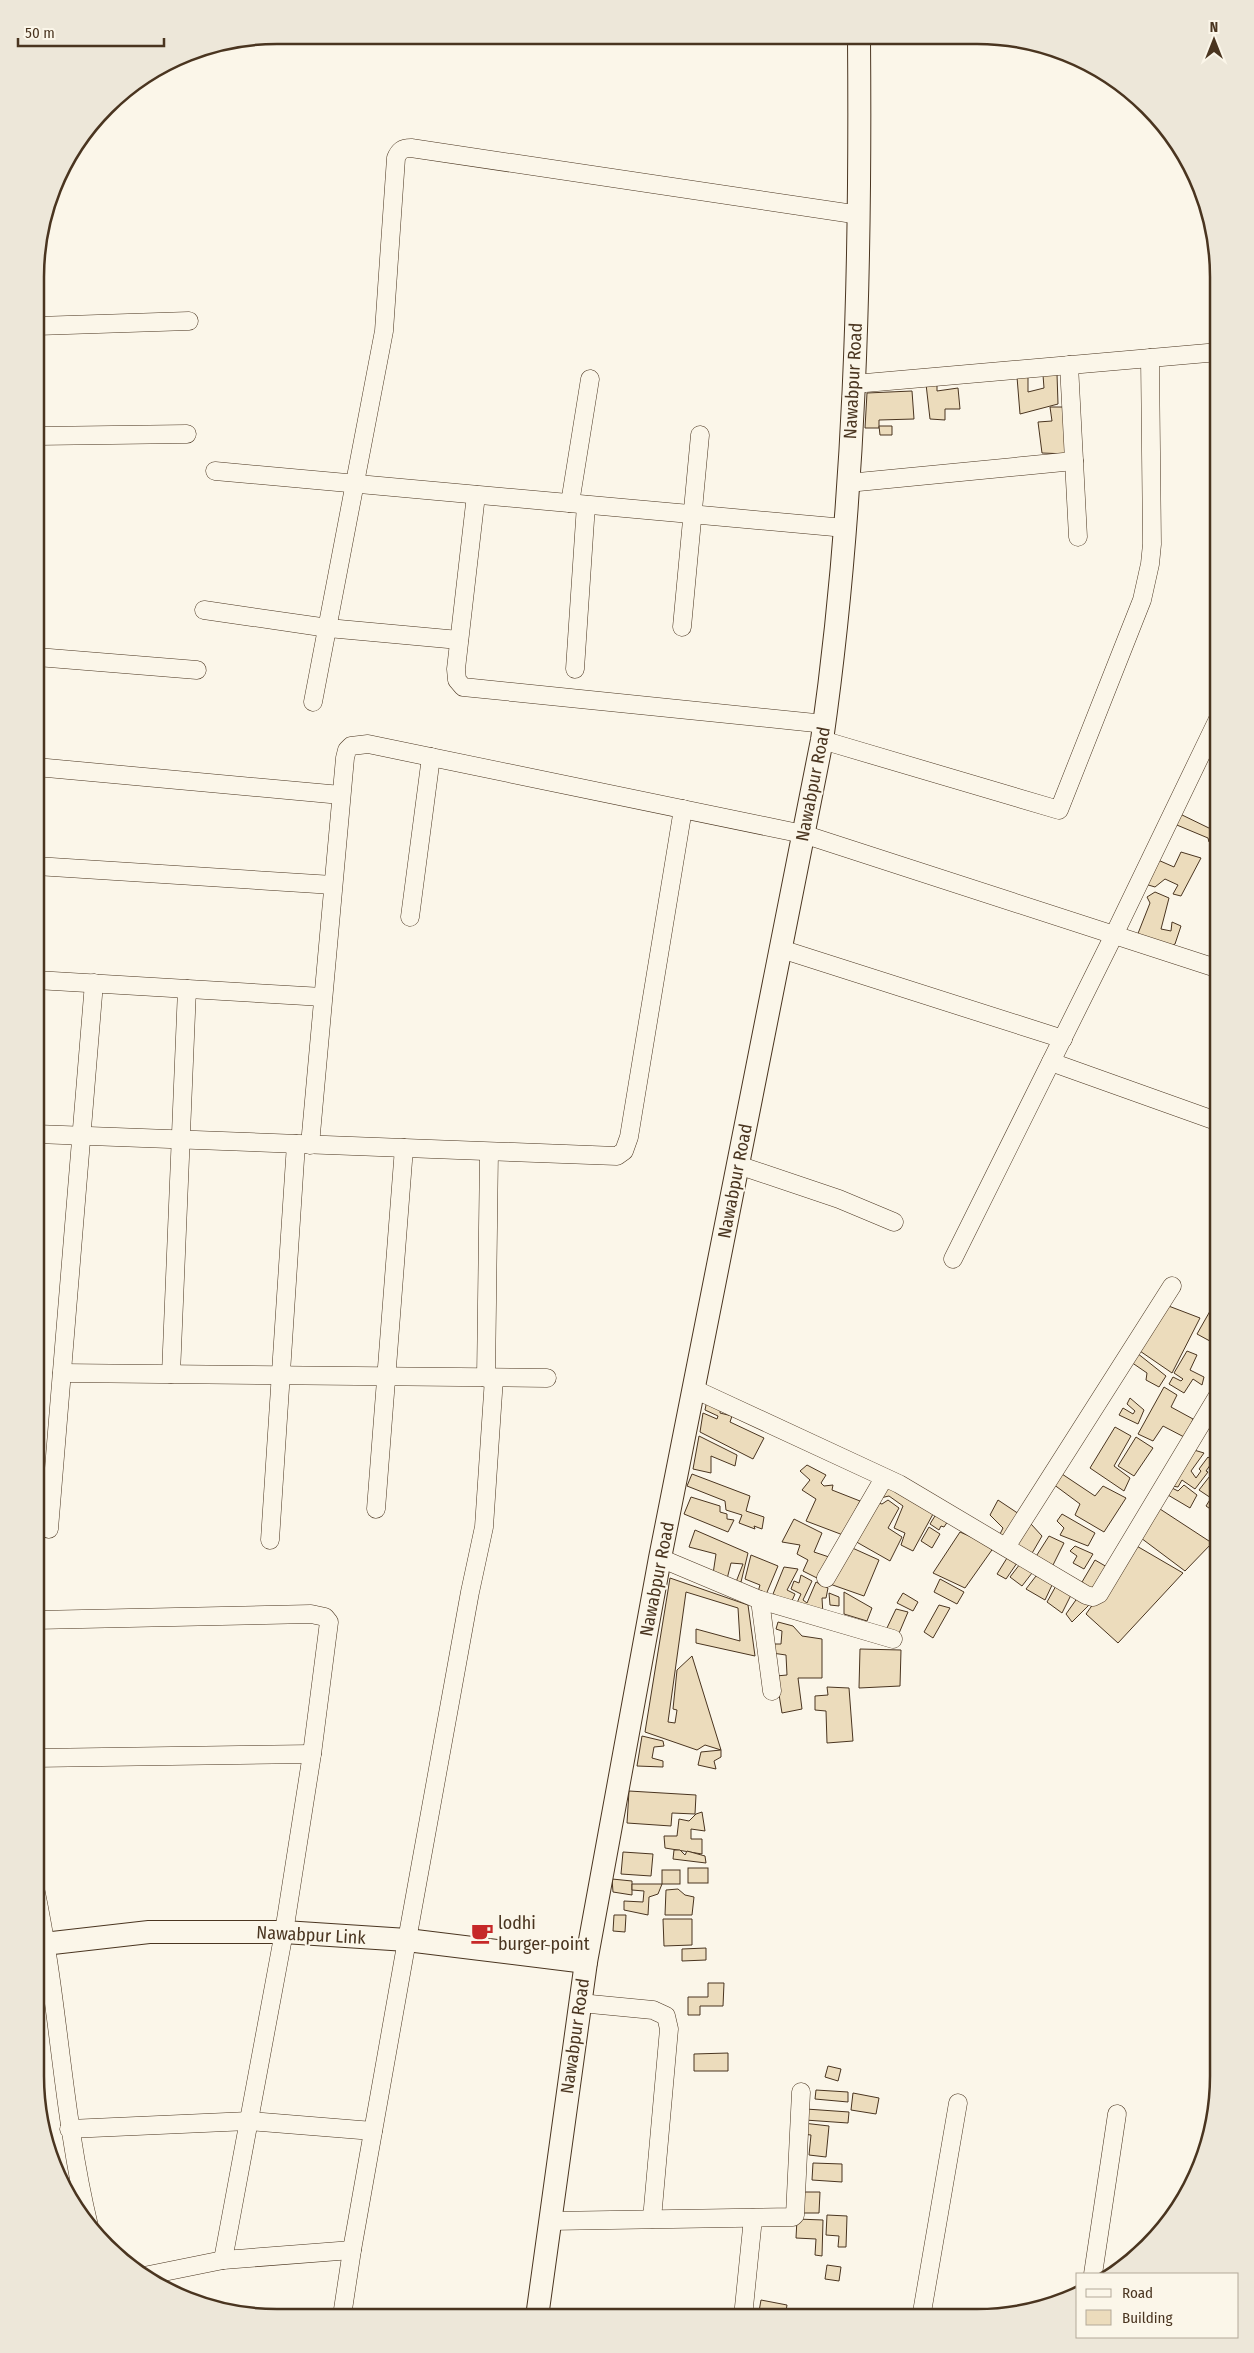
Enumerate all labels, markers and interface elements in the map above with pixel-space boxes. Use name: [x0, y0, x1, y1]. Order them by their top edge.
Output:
scale bar: [18, 15, 164, 47]
north arrow: [1189, 15, 1239, 65]
text: N: [1210, 19, 1218, 36]
text: 50 m: [25, 24, 55, 42]
street label: Nawabpur Road: [839, 322, 867, 440]
street label: Nawabpur Road: [791, 725, 835, 843]
street label: Nawabpur Road: [713, 1122, 757, 1240]
street label: Nawabpur Road: [635, 1520, 679, 1638]
place label: lodhi burger point: [498, 1912, 590, 1955]
cafe icon: lodhi burger point: [469, 1920, 495, 1946]
street label: Nawabpur Link: [256, 1921, 367, 1949]
street label: Nawabpur Road: [556, 1977, 594, 2095]
legend: [1076, 2273, 1239, 2338]
text: Road: [1122, 2284, 1153, 2302]
text: Building: [1122, 2309, 1173, 2327]

